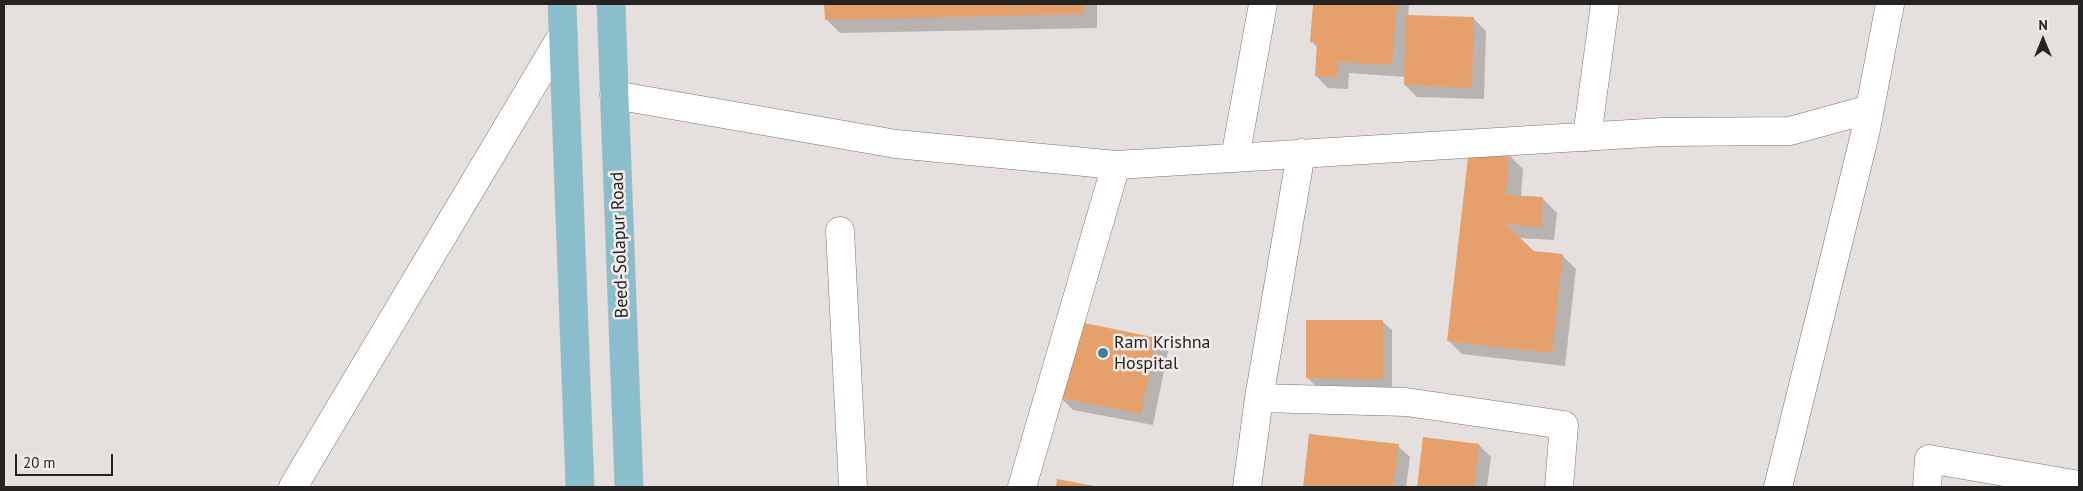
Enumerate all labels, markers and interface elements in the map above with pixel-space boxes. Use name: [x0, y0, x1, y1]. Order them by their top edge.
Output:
north arrow: [2018, 15, 2068, 65]
text: N: [2038, 16, 2048, 34]
street label: Beed-Solapur Road: [607, 171, 633, 319]
place label: Ram Krishna Hospital: [1114, 332, 1210, 374]
marker: Ram Krishna Hospital: [1096, 346, 1110, 360]
scale bar: [18, 444, 115, 476]
text: 20 m: [23, 453, 56, 472]

